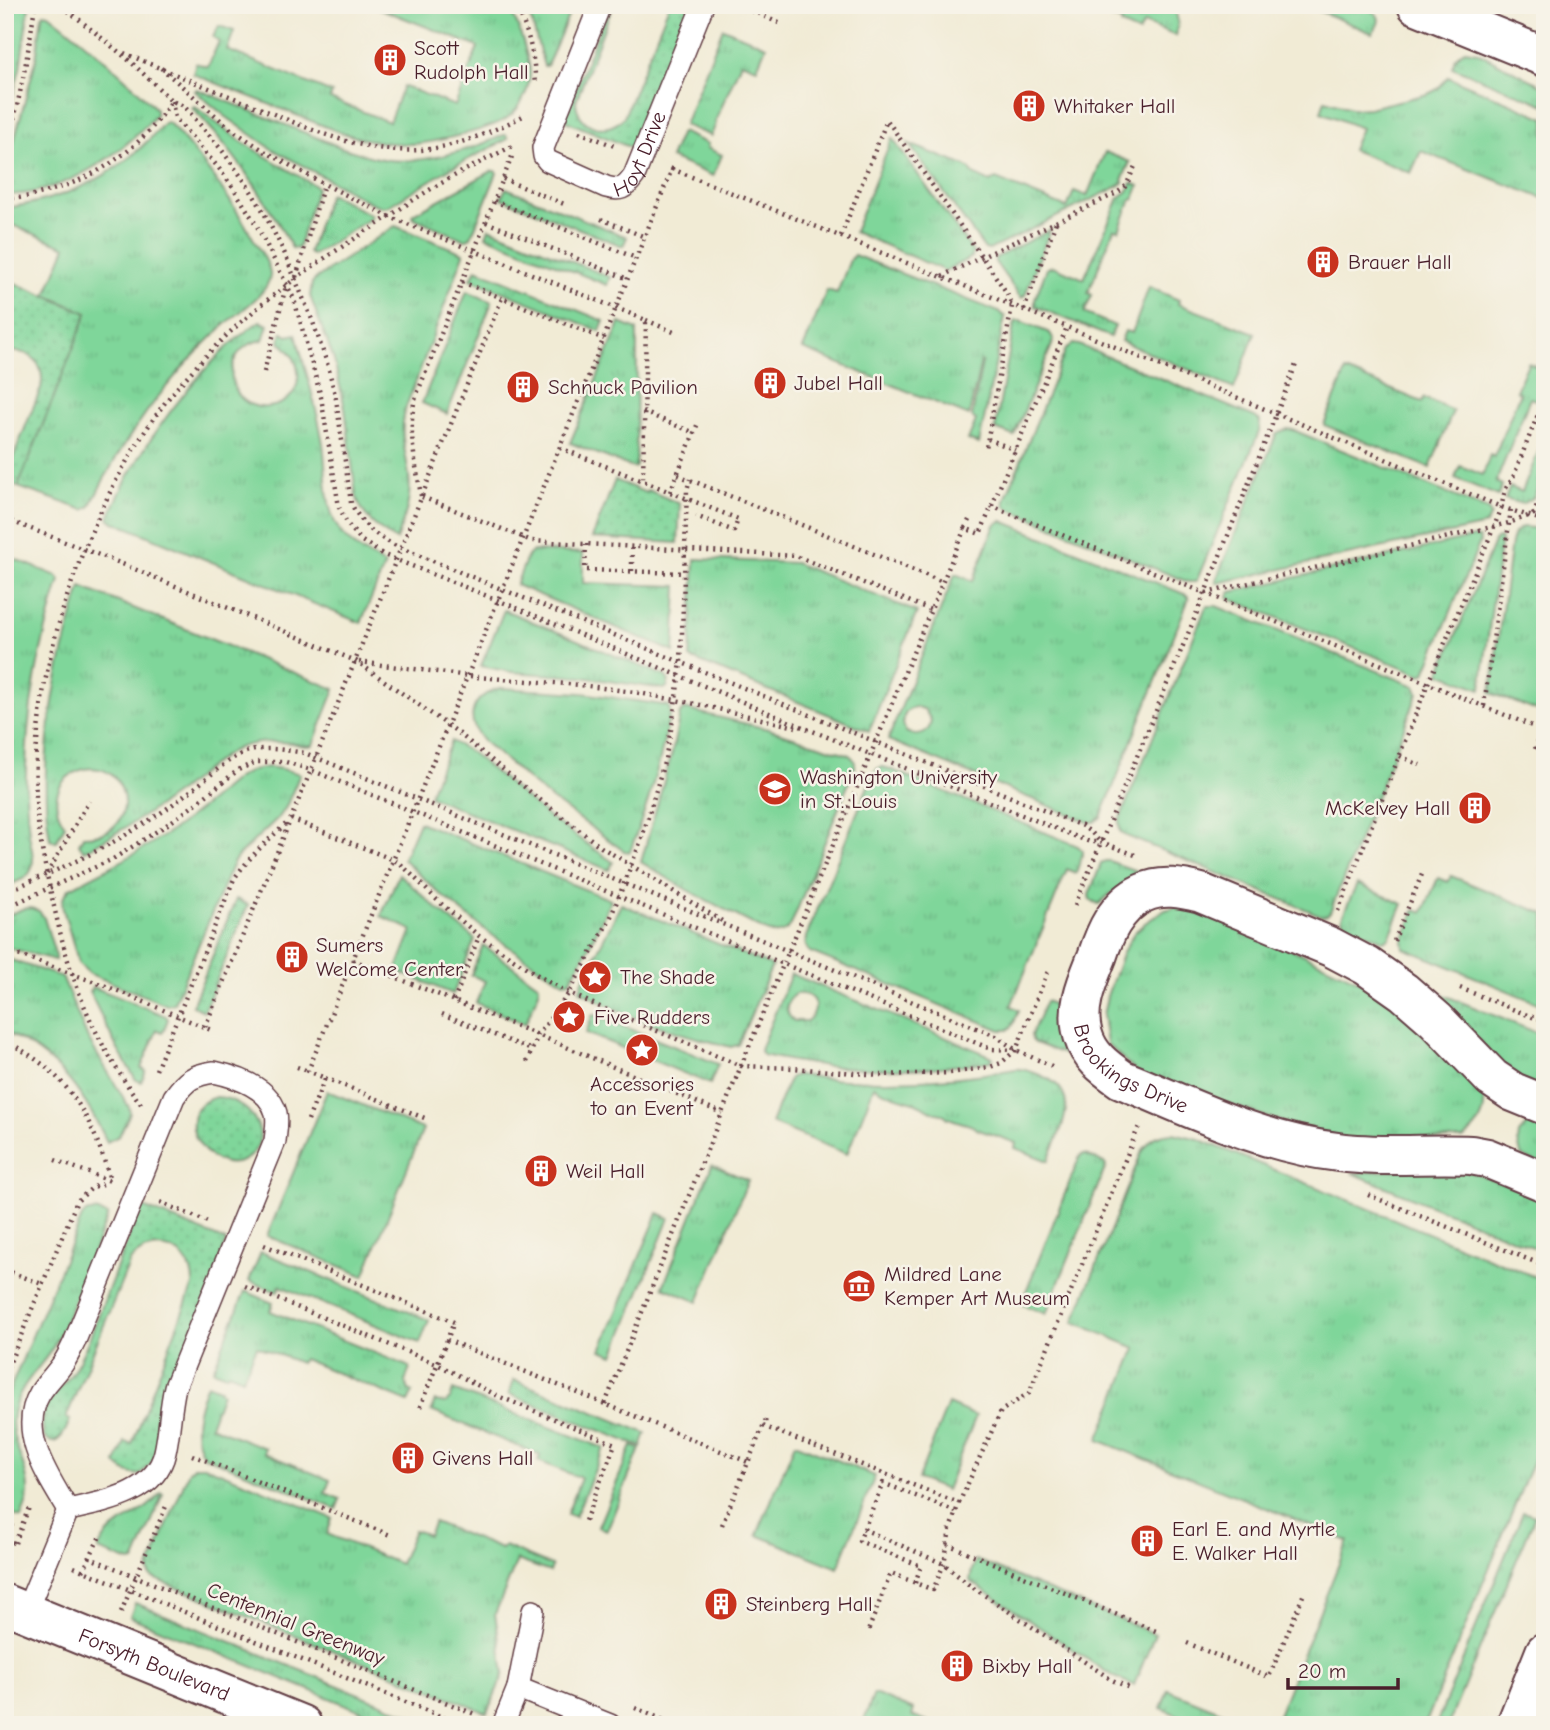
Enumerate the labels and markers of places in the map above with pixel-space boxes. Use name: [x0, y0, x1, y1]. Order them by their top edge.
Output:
place label: Scott Rudolph Hall: [414, 36, 529, 84]
building icon: Scott Rudolph Hall: [371, 41, 409, 79]
building icon: Whitaker Hall: [1010, 87, 1048, 125]
place label: Whitaker Hall: [1054, 94, 1175, 118]
building icon: Brauer Hall: [1304, 243, 1342, 281]
place label: Brauer Hall: [1348, 250, 1452, 274]
building icon: Jubel Hall: [751, 364, 789, 402]
building icon: Schnuck Pavilion: [504, 368, 542, 406]
place label: Jubel Hall: [794, 371, 883, 395]
place label: Schnuck Pavilion: [548, 375, 698, 399]
place label: Washington University in St. Louis: [800, 765, 998, 813]
school or university icon: Washington University in St. Louis: [756, 770, 794, 808]
building icon: McKelvey Hall: [1456, 789, 1494, 827]
place label: McKelvey Hall: [1325, 796, 1450, 820]
place label: Sumers Welcome Center: [316, 933, 464, 981]
building icon: Sumers Welcome Center: [273, 938, 311, 976]
place icon: The Shade: [576, 958, 614, 996]
place label: The Shade: [620, 965, 715, 989]
place icon: Five Rudders: [550, 998, 588, 1036]
place label: Five Rudders: [594, 1005, 710, 1029]
place icon: Accessories to an Event: [623, 1031, 661, 1069]
place label: Accessories to an Event: [590, 1072, 694, 1120]
building icon: Weil Hall: [522, 1152, 560, 1190]
place label: Weil Hall: [566, 1159, 645, 1183]
place label: Mildred Lane Kemper Art Museum: [884, 1262, 1070, 1310]
museum icon: Mildred Lane Kemper Art Museum: [840, 1267, 878, 1305]
building icon: Givens Hall: [389, 1439, 427, 1477]
place label: Givens Hall: [432, 1446, 533, 1470]
place label: Earl E. and Myrtle E. Walker Hall: [1172, 1517, 1335, 1565]
building icon: Earl E. and Myrtle E. Walker Hall: [1128, 1522, 1166, 1560]
building icon: Steinberg Hall: [702, 1585, 740, 1623]
place label: Steinberg Hall: [746, 1592, 873, 1616]
building icon: Bixby Hall: [938, 1647, 976, 1685]
place label: Bixby Hall: [982, 1654, 1072, 1678]

